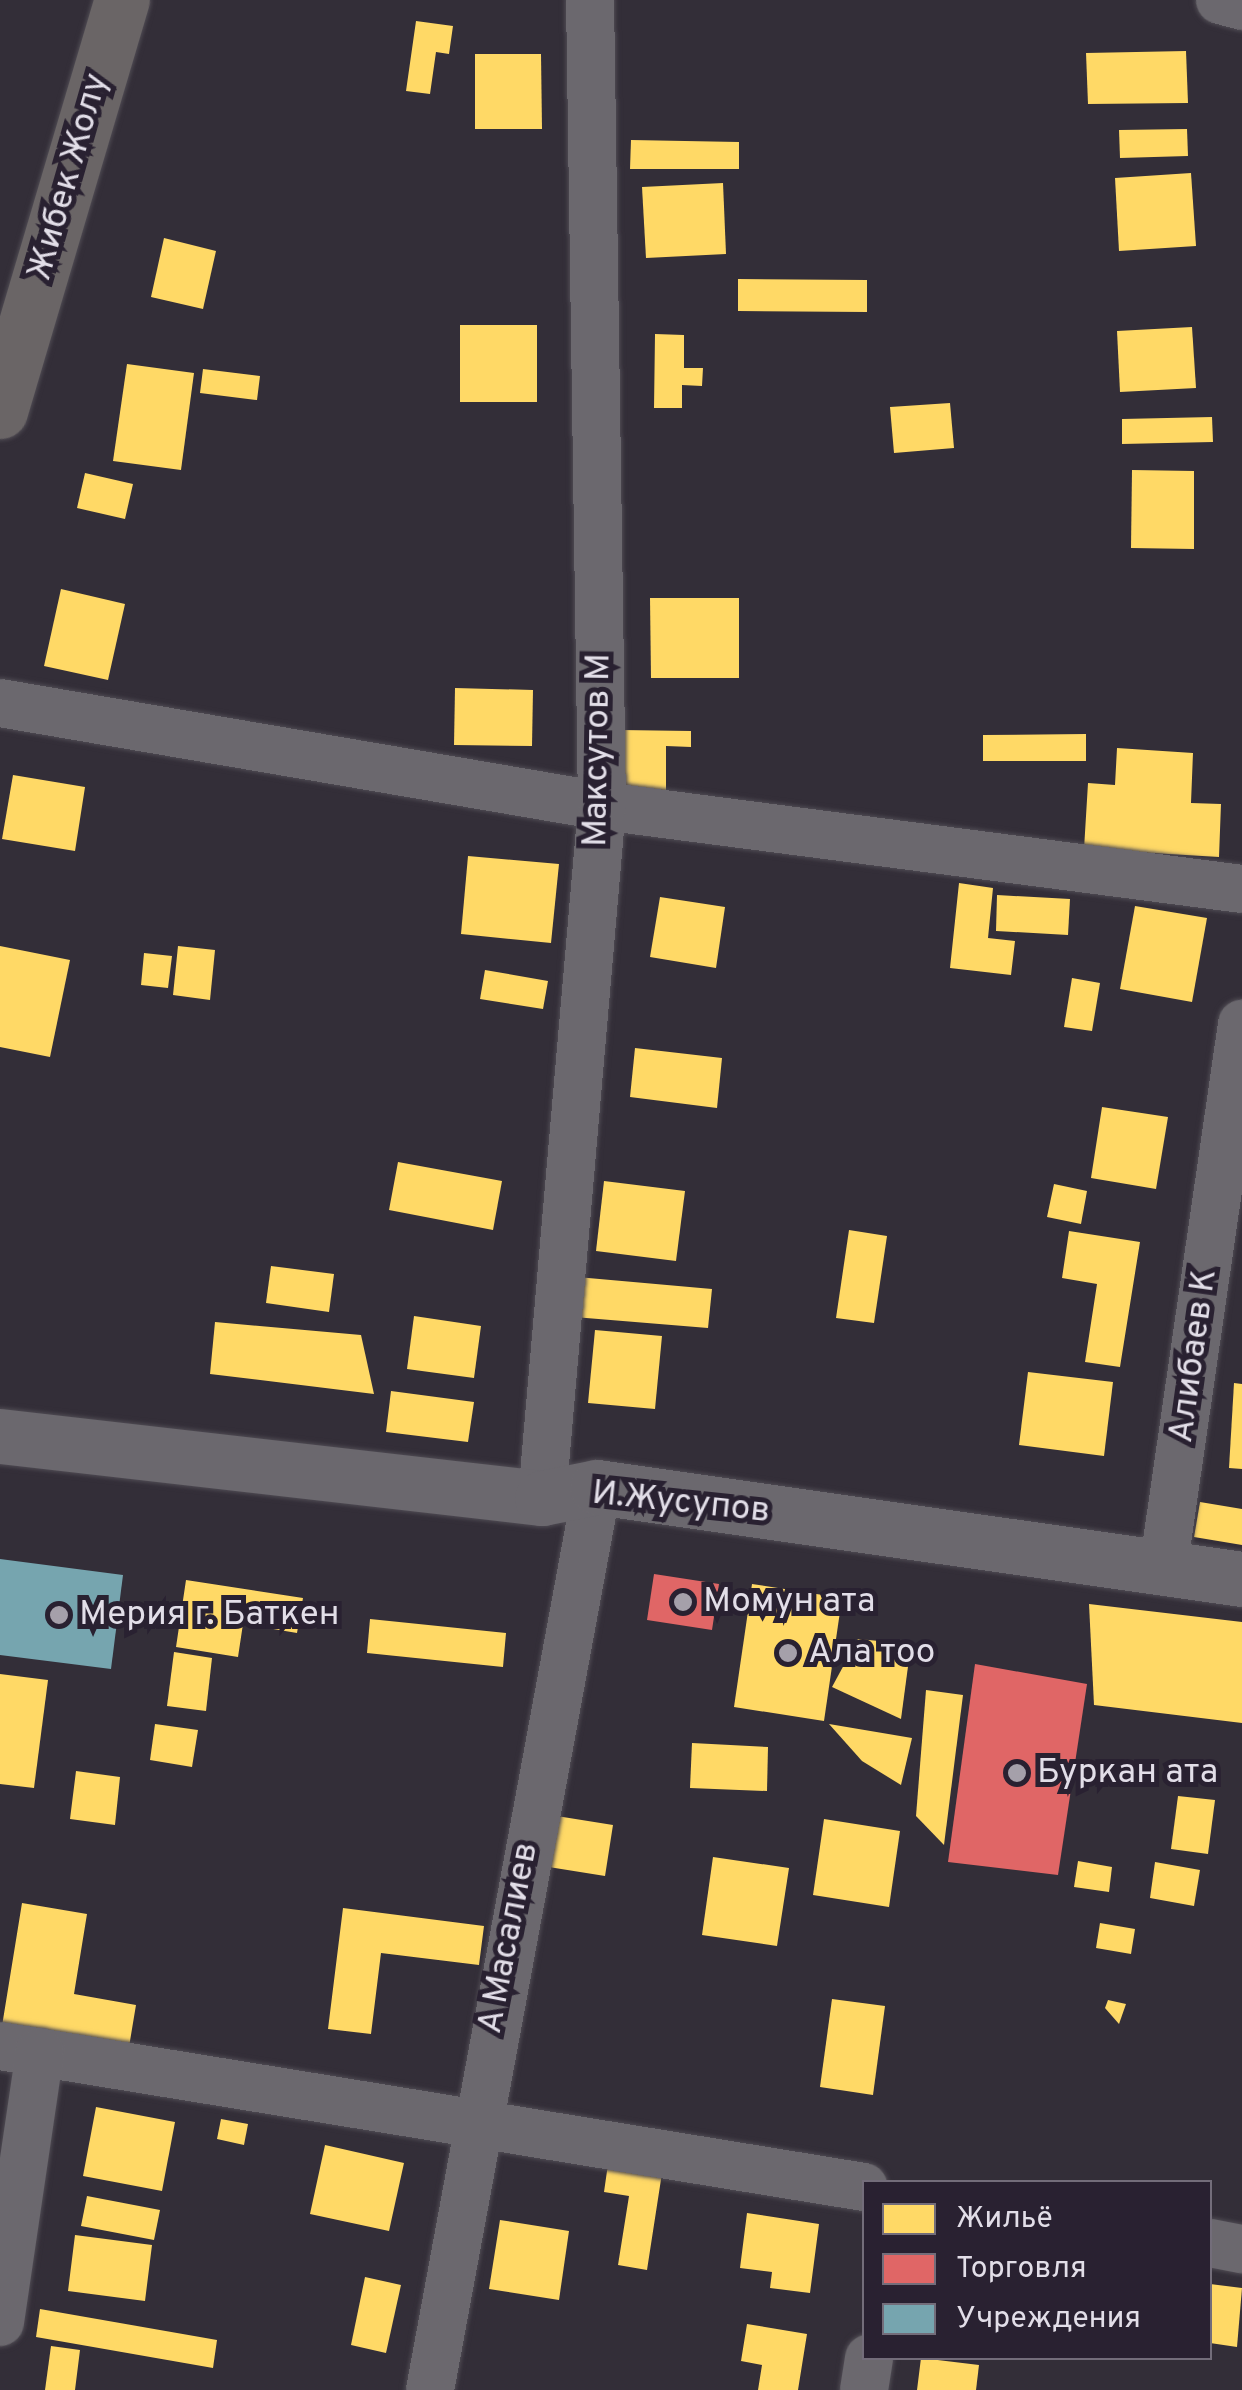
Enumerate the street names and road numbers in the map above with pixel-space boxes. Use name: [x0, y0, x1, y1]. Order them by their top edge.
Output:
street label: Жибек Жолу: [19, 69, 119, 285]
street label: Максутов М: [575, 653, 621, 847]
street label: Алибаев К: [1161, 1267, 1227, 1445]
street label: И.Жусупов: [590, 1473, 772, 1533]
street label: А Масалиев: [470, 1838, 548, 2038]

